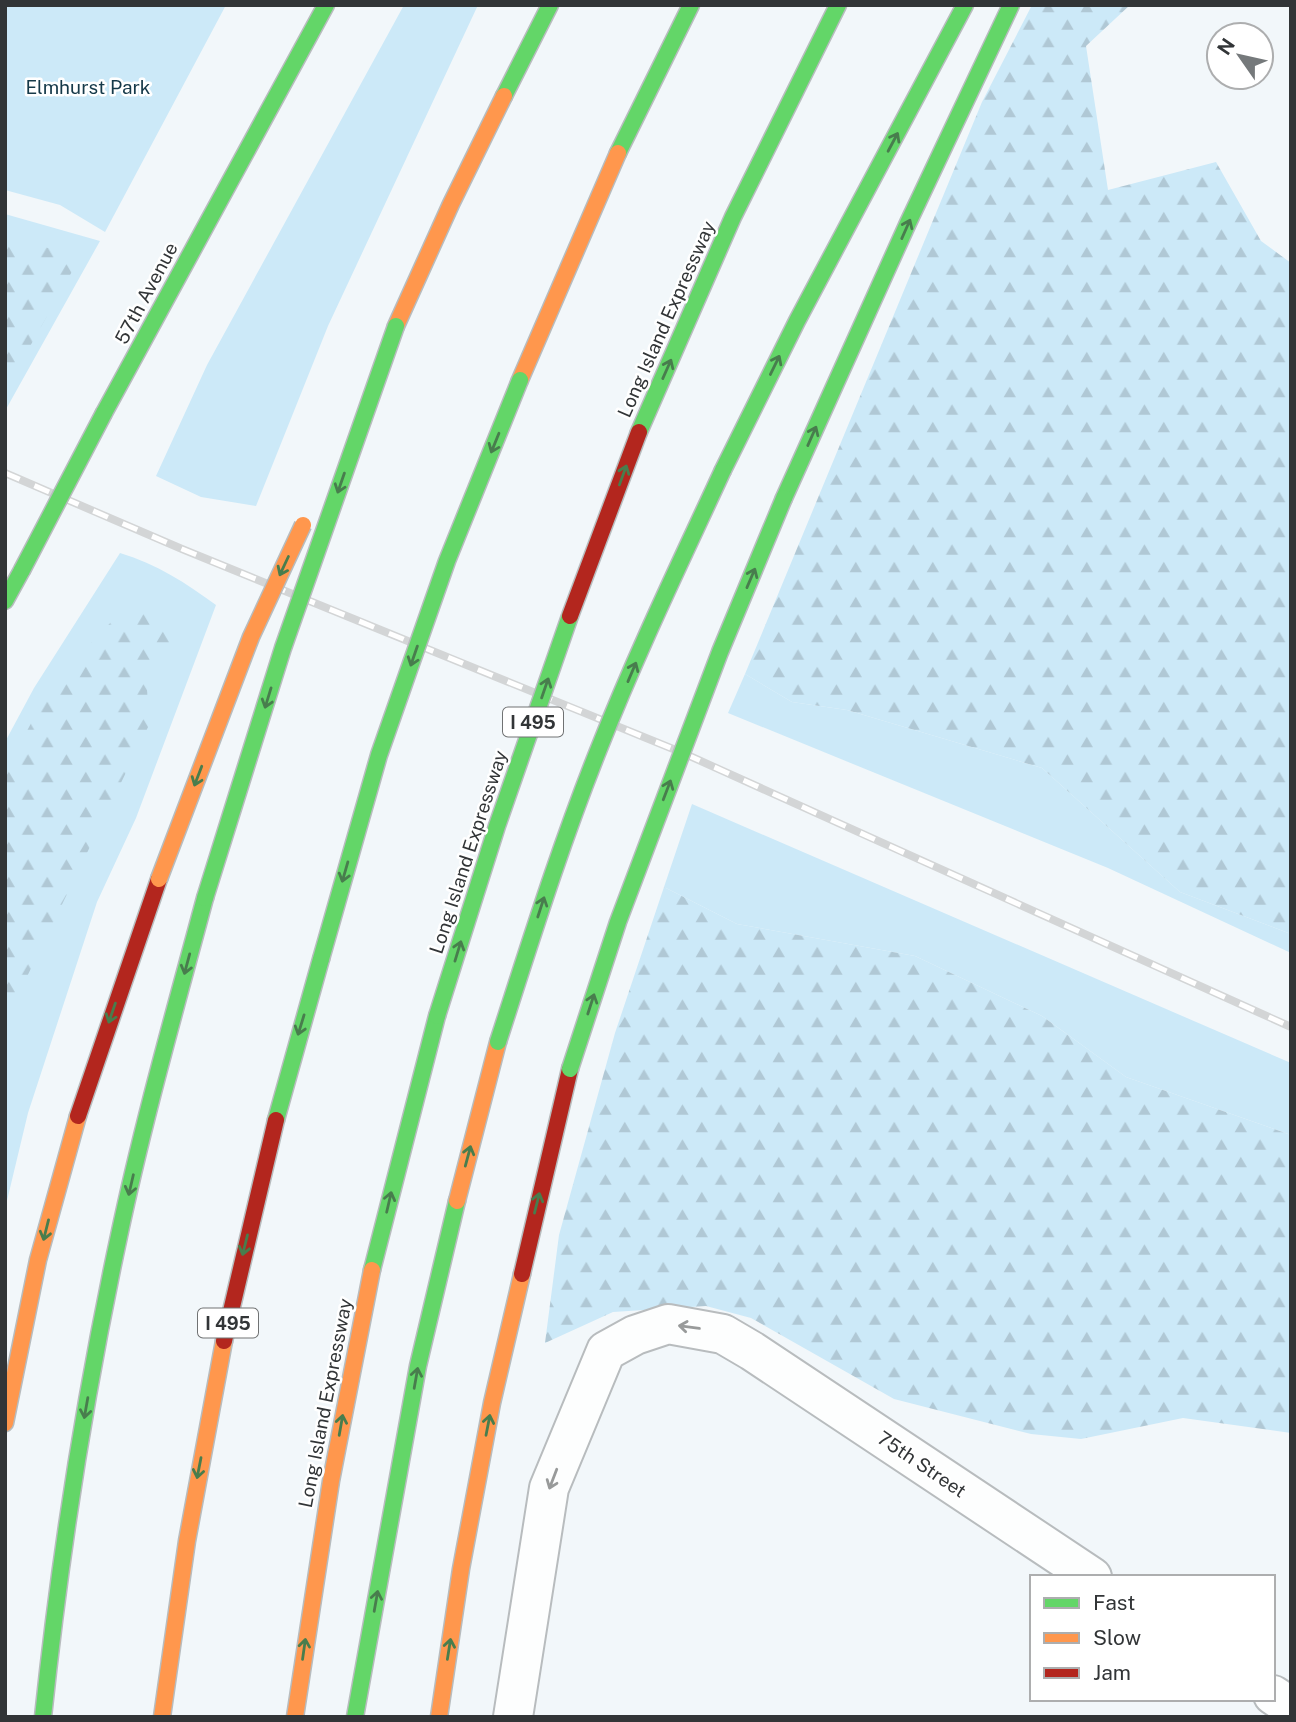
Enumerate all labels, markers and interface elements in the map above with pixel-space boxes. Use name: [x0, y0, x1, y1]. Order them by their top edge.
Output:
north arrow: [1205, 21, 1275, 91]
text: N: [1213, 34, 1239, 59]
park label: Elmhurst Park: [25, 76, 151, 98]
one-way arrow: [887, 132, 900, 153]
street label: Long Island Expressway: [613, 217, 719, 421]
one-way arrow: [900, 219, 913, 240]
street label: 57th Avenue: [110, 238, 182, 348]
one-way arrow: [769, 355, 783, 375]
one-way arrow: [661, 359, 674, 380]
one-way arrow: [806, 426, 819, 447]
one-way arrow: [487, 432, 500, 453]
one-way arrow: [618, 464, 630, 486]
one-way arrow: [334, 471, 346, 493]
one-way arrow: [277, 554, 290, 576]
one-way arrow: [745, 568, 758, 590]
one-way arrow: [407, 644, 419, 666]
one-way arrow: [626, 661, 639, 683]
one-way arrow: [540, 678, 552, 700]
one-way arrow: [260, 687, 273, 709]
road number: I 495: [503, 708, 563, 736]
street label: Long Island Expressway: [425, 748, 511, 956]
one-way arrow: [191, 765, 204, 786]
one-way arrow: [662, 779, 675, 801]
one-way arrow: [338, 861, 351, 883]
one-way arrow: [536, 896, 548, 918]
one-way arrow: [452, 940, 465, 962]
one-way arrow: [180, 952, 193, 975]
one-way arrow: [585, 993, 598, 1015]
one-way arrow: [105, 1001, 117, 1023]
one-way arrow: [293, 1013, 306, 1035]
one-way arrow: [462, 1145, 475, 1168]
one-way arrow: [124, 1173, 137, 1196]
one-way arrow: [383, 1192, 396, 1214]
one-way arrow: [531, 1192, 545, 1215]
one-way arrow: [39, 1218, 52, 1241]
one-way arrow: [238, 1233, 251, 1256]
street label: Long Island Expressway: [294, 1297, 356, 1509]
road number: I 495: [198, 1308, 258, 1338]
one-way arrow: [678, 1320, 701, 1333]
one-way arrow: [410, 1367, 423, 1390]
one-way arrow: [79, 1396, 92, 1419]
one-way arrow: [335, 1414, 348, 1437]
one-way arrow: [482, 1414, 495, 1437]
street label: 75th Street: [874, 1426, 970, 1502]
one-way arrow: [191, 1456, 205, 1479]
one-way arrow: [545, 1467, 558, 1489]
legend: [1030, 1575, 1275, 1701]
text: Fast: [1093, 1590, 1135, 1615]
one-way arrow: [370, 1591, 383, 1613]
text: Slow: [1093, 1625, 1141, 1650]
one-way arrow: [298, 1638, 311, 1661]
one-way arrow: [443, 1638, 456, 1661]
text: Jam: [1093, 1660, 1131, 1685]

